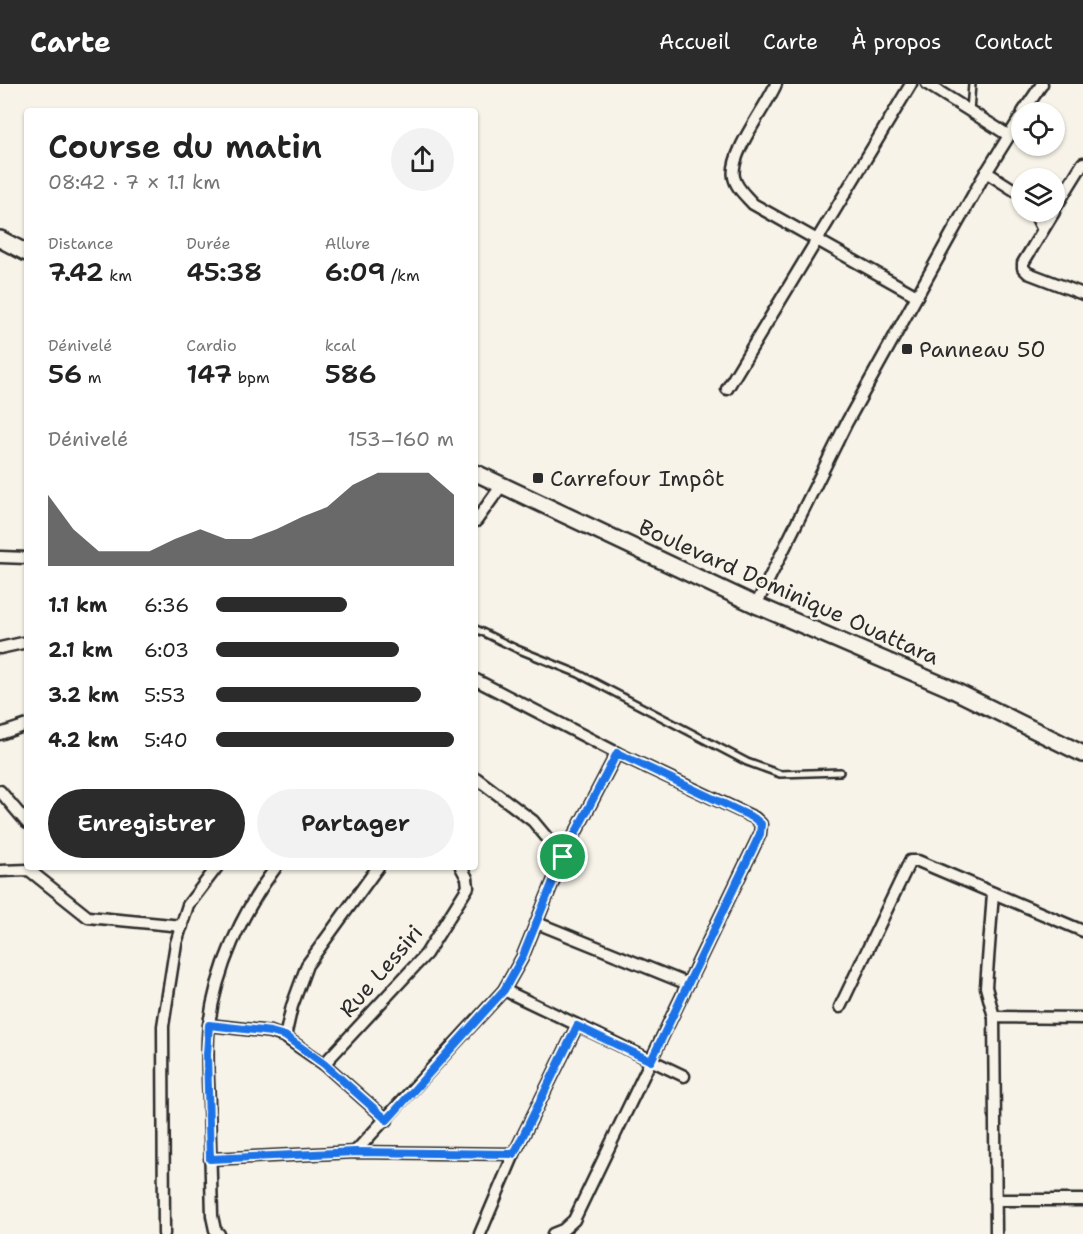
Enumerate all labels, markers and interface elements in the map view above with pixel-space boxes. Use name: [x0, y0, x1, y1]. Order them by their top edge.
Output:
text: Carte: [30, 23, 111, 61]
text: Accueil: [659, 28, 730, 56]
text: Carte: [763, 28, 818, 56]
text: À propos: [851, 28, 941, 56]
text: Contact: [974, 28, 1053, 56]
map controls: [1011, 102, 1065, 222]
button: locate: [1011, 102, 1065, 156]
text: Course du matin: [48, 124, 322, 169]
button: share: [391, 128, 454, 191]
button: layers: [1011, 168, 1065, 222]
text: 08:42 · 7 × 1.1 km: [48, 169, 220, 195]
text: Distance: [48, 233, 114, 254]
text: Durée: [186, 233, 231, 254]
text: Allure: [325, 233, 370, 254]
text: 7.42: [48, 254, 104, 289]
text: 45:38: [186, 254, 262, 289]
text: 6:09: [325, 254, 386, 289]
text: km: [104, 265, 132, 286]
text: /km: [386, 265, 420, 286]
text: Dénivelé: [48, 335, 112, 356]
text: Cardio: [186, 335, 237, 356]
text: kcal: [325, 335, 356, 356]
place label: Panneau 50: [919, 335, 1046, 364]
marker: Panneau 50: [900, 342, 914, 356]
text: 56: [48, 356, 82, 391]
text: 147: [186, 356, 232, 391]
text: 586: [325, 356, 377, 391]
text: m: [82, 367, 101, 388]
text: bpm: [232, 367, 270, 388]
text: Dénivelé: [48, 426, 128, 452]
text: 153–160 m: [347, 426, 454, 452]
place label: Carrefour Impôt: [550, 464, 725, 493]
marker: Carrefour Impôt: [531, 471, 545, 485]
street label: Boulevard Dominique Ouattara: [634, 512, 944, 672]
text: 1.1 km: [48, 592, 107, 618]
text: 6:36: [144, 592, 189, 618]
text: 2.1 km: [48, 637, 113, 663]
text: 6:03: [144, 637, 189, 663]
text: 3.2 km: [48, 682, 119, 708]
text: 5:53: [144, 682, 186, 708]
text: 4.2 km: [48, 727, 118, 753]
text: 5:40: [144, 727, 188, 753]
button: Enregistrer: [48, 789, 245, 858]
button: Partager: [257, 789, 454, 858]
pin: [537, 831, 588, 882]
icon: arrive: [546, 840, 579, 873]
street label: Rue Lessiri: [333, 919, 429, 1023]

